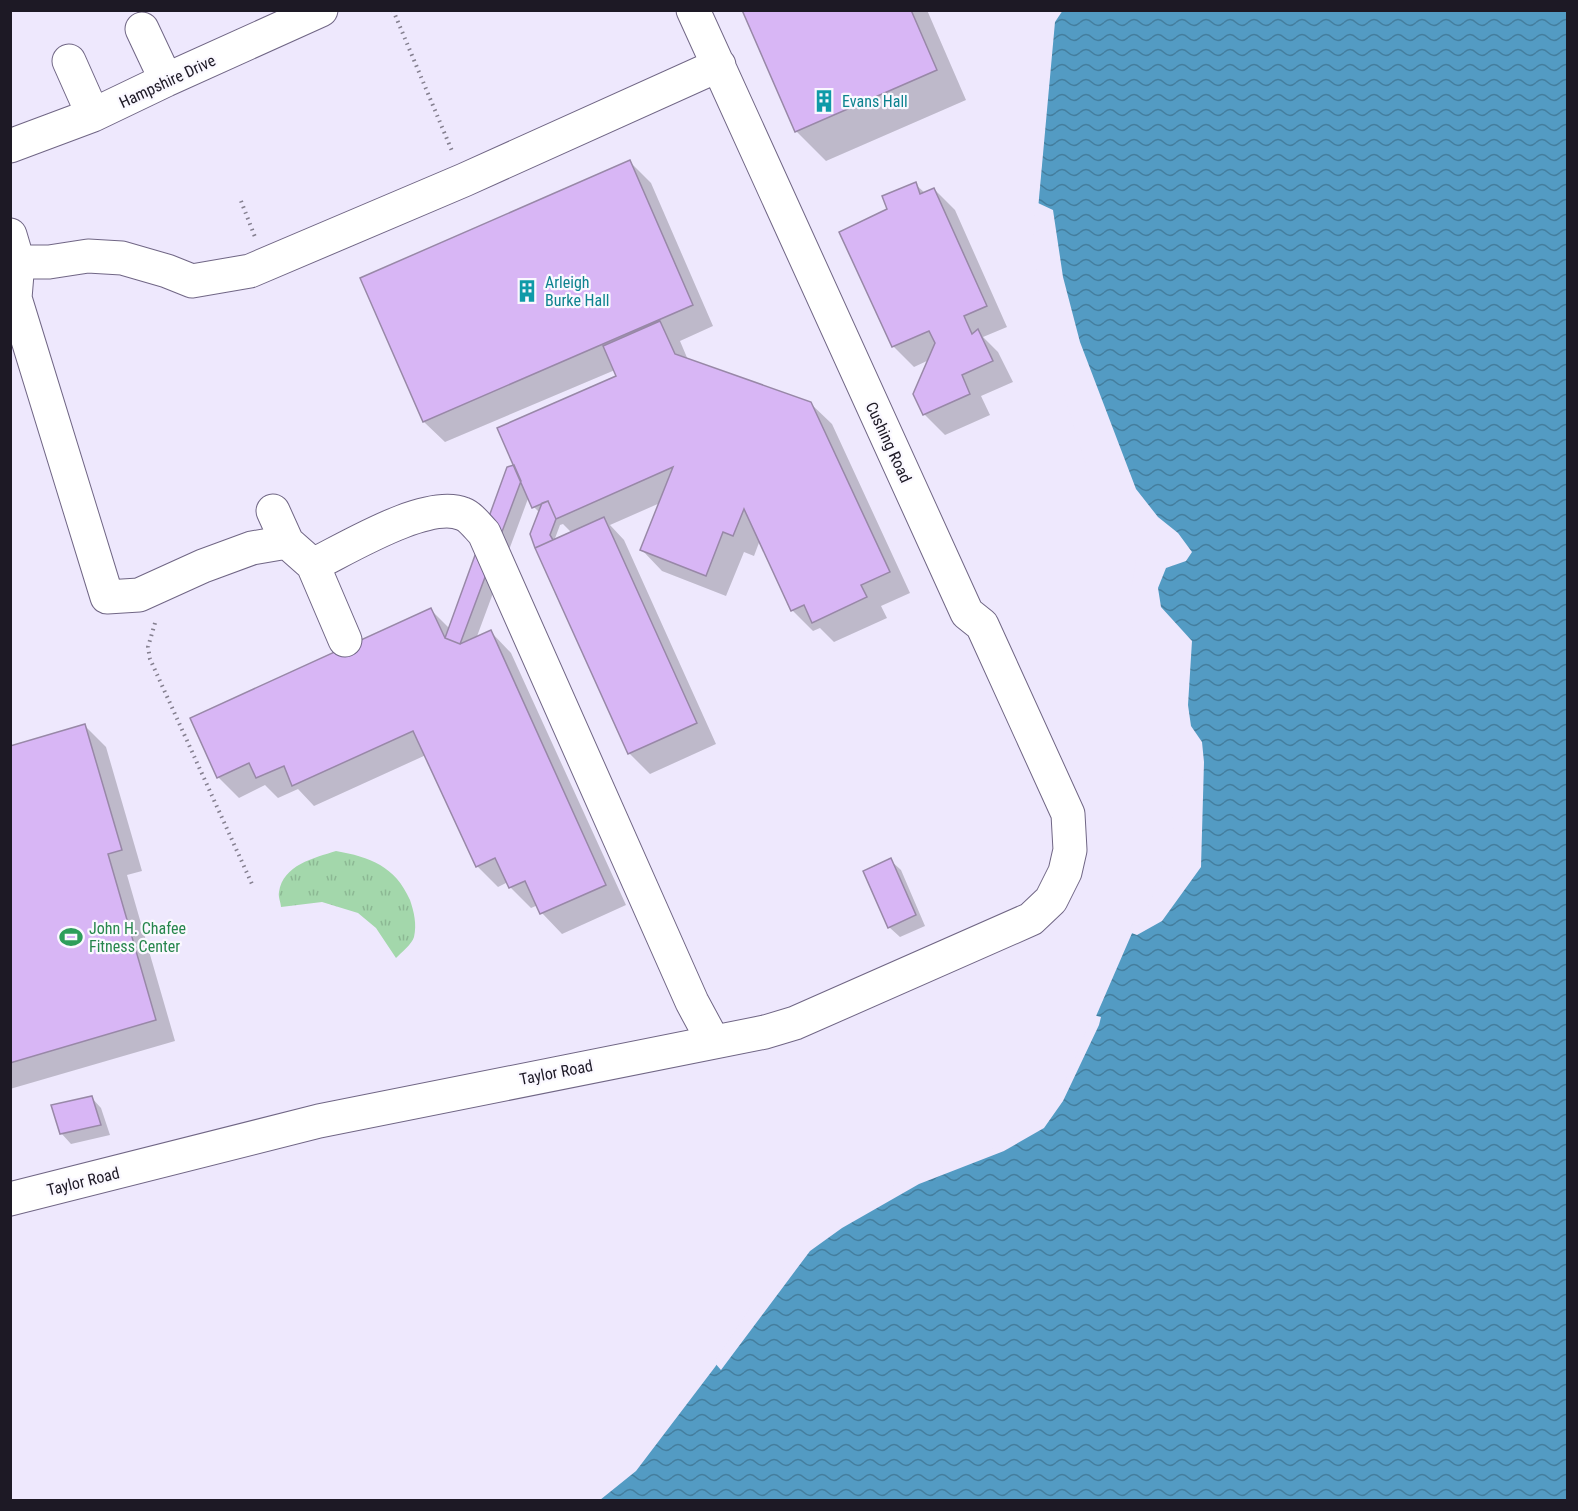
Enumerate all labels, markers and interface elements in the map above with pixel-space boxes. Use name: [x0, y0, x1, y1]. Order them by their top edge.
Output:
street label: Hampshire Drive: [116, 51, 218, 112]
building icon: Evans Hall: [811, 88, 837, 114]
place label: Evans Hall: [842, 92, 908, 111]
place label: Arleigh Burke Hall: [545, 273, 610, 310]
building icon: Arleigh Burke Hall: [514, 278, 540, 304]
street label: Cushing Road: [862, 399, 916, 486]
place label: John H. Chafee Fitness Center: [89, 919, 186, 956]
sports icon: John H. Chafee Fitness Center: [58, 924, 84, 950]
street label: Taylor Road: [518, 1056, 594, 1089]
street label: Taylor Road: [45, 1163, 121, 1200]

